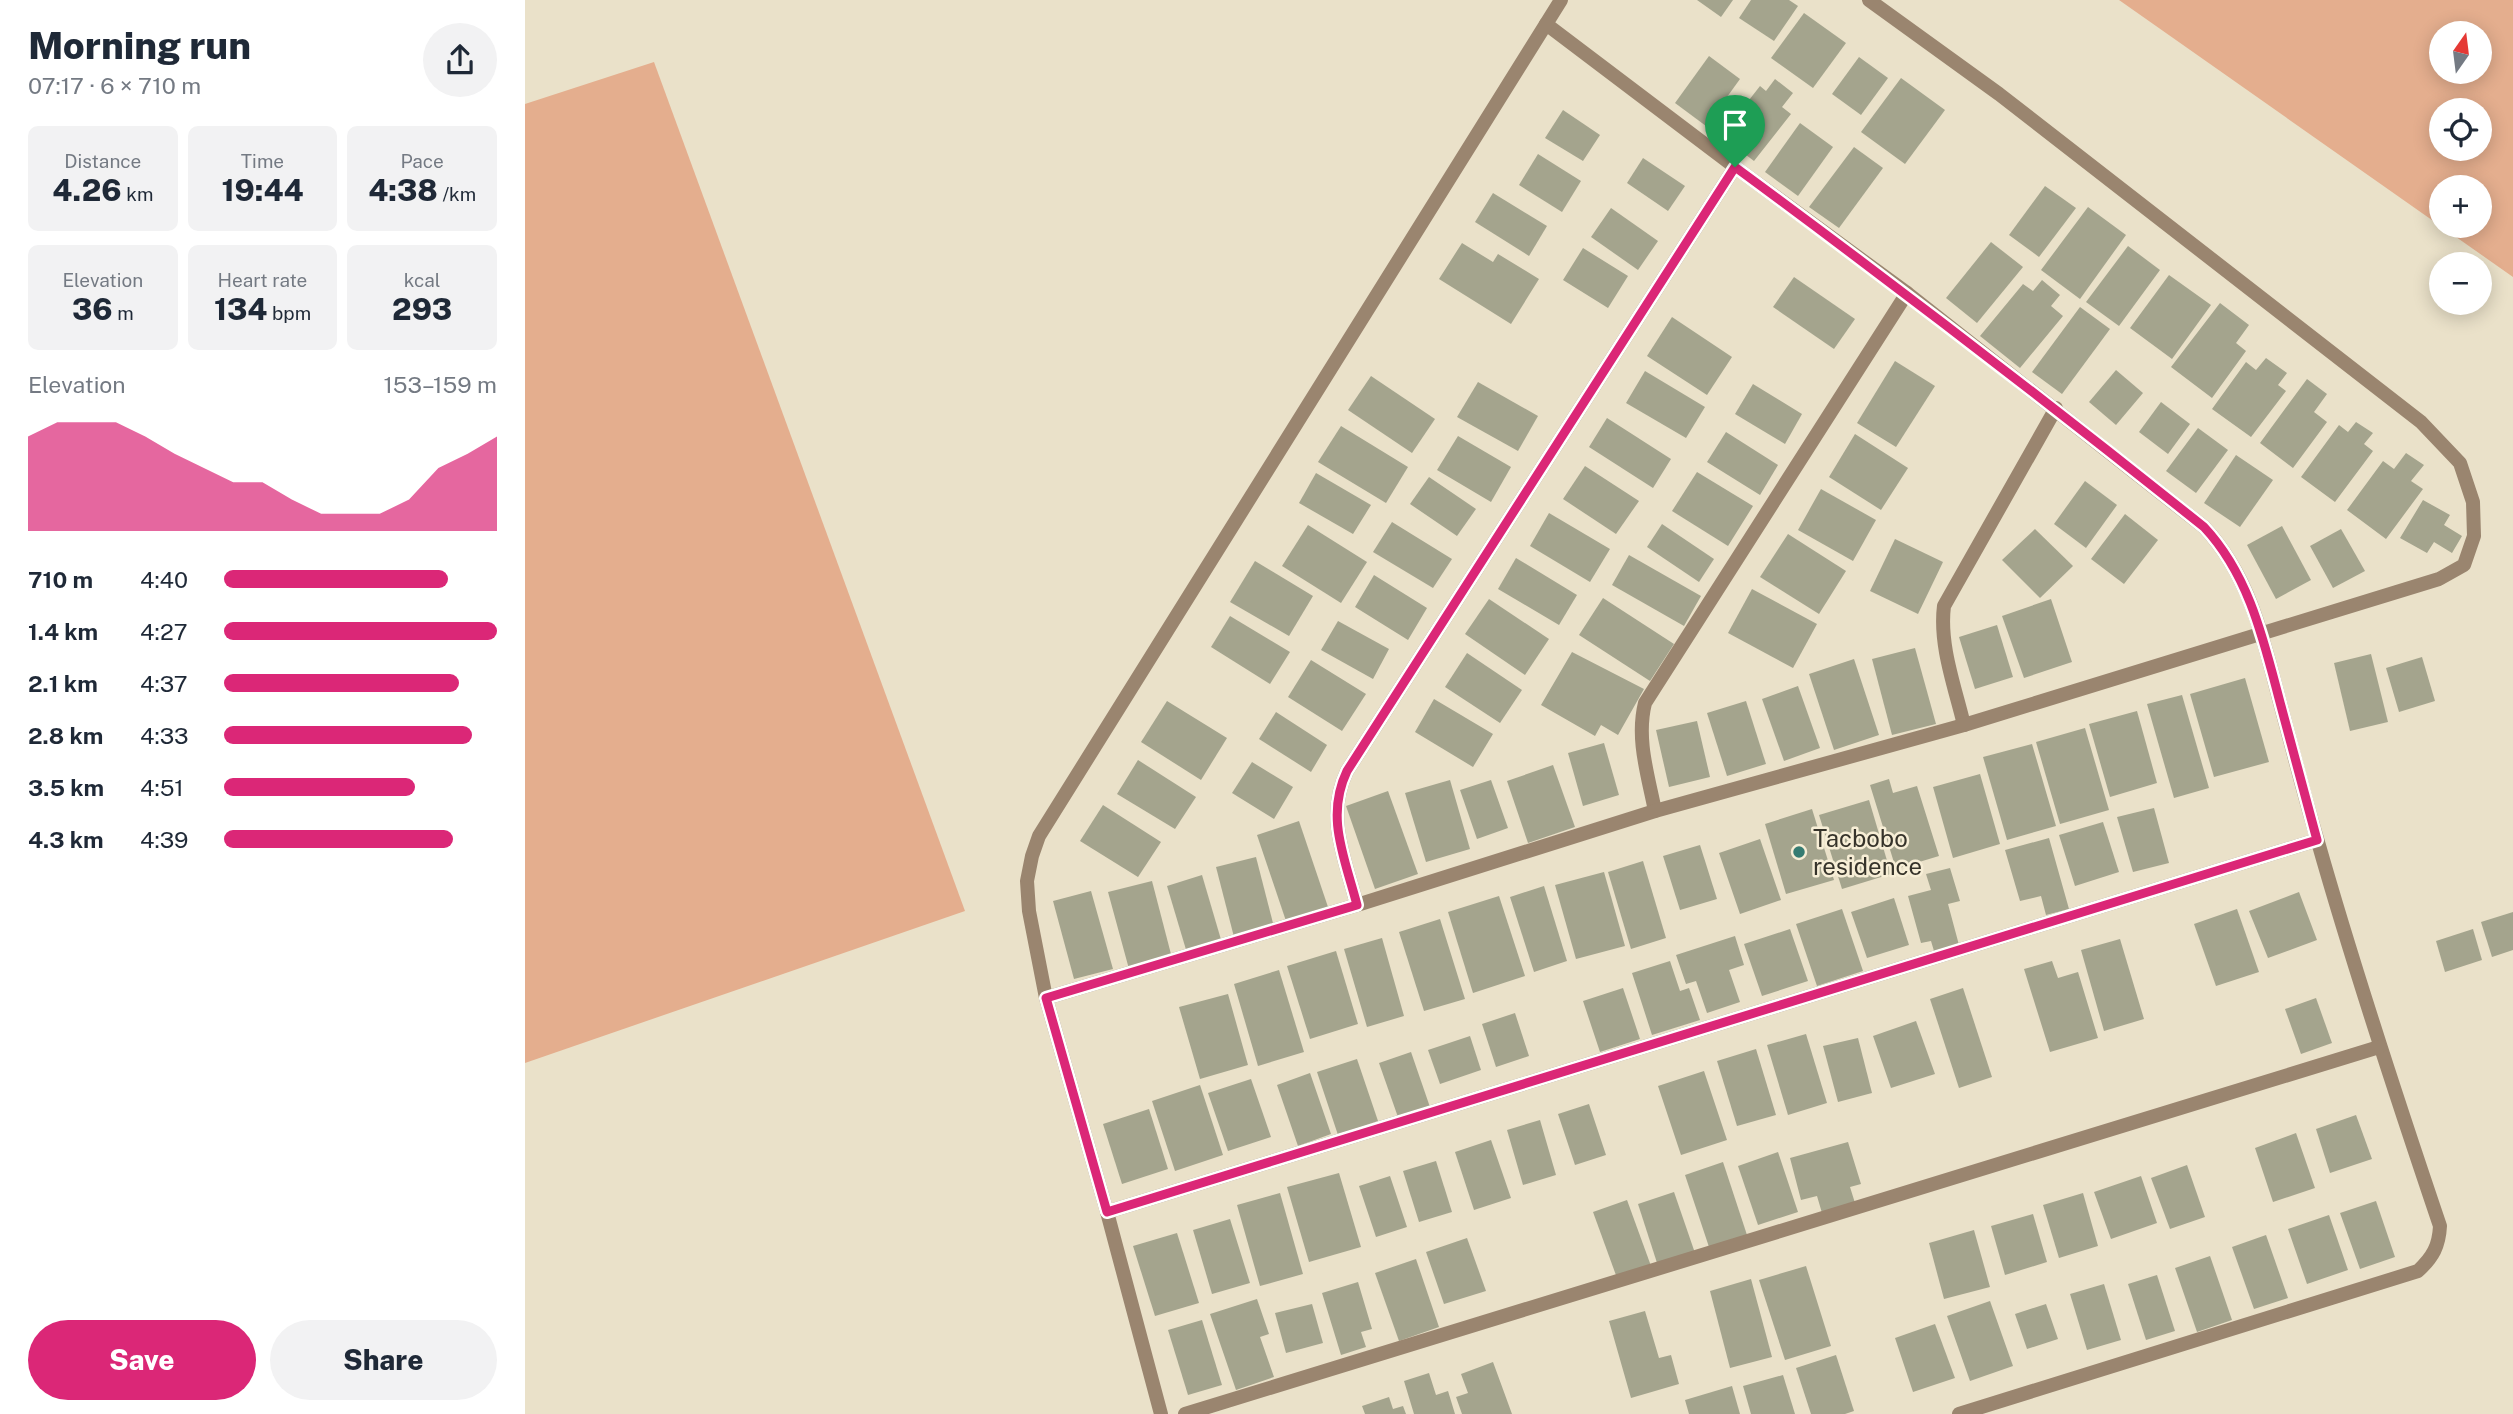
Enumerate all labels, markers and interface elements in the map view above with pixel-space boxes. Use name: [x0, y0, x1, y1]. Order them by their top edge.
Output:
north arrow: [2429, 21, 2492, 84]
map controls: [2429, 21, 2492, 315]
text: Morning run: [28, 23, 251, 68]
button: share: [423, 23, 497, 97]
text: 07:17 · 6 × 710 m: [28, 72, 201, 99]
pin: [1705, 95, 1765, 167]
button: locate: [2429, 98, 2492, 161]
icon: arrive: [1716, 106, 1754, 144]
text: Distance: [64, 150, 141, 172]
text: Time: [241, 150, 284, 172]
text: Pace: [400, 150, 444, 172]
text: 4.26: [52, 172, 122, 208]
text: 19:44: [221, 172, 304, 208]
text: 4:38: [368, 172, 438, 208]
button: +: [2429, 175, 2492, 238]
text: km: [122, 183, 153, 205]
text: /km: [438, 183, 476, 205]
button: −: [2429, 252, 2492, 315]
text: Elevation: [63, 269, 143, 291]
text: Heart rate: [218, 269, 307, 291]
text: kcal: [404, 269, 441, 291]
text: 36: [72, 291, 113, 327]
text: 134: [214, 291, 267, 327]
text: 293: [392, 291, 452, 327]
text: m: [113, 302, 134, 324]
text: bpm: [267, 302, 311, 324]
text: Elevation: [28, 371, 126, 398]
text: 153–159 m: [383, 371, 497, 398]
text: 710 m: [28, 566, 93, 593]
text: 4:40: [140, 566, 188, 593]
text: 1.4 km: [28, 618, 98, 645]
text: 4:27: [140, 618, 188, 645]
text: 2.1 km: [28, 670, 98, 697]
text: 4:37: [140, 670, 188, 697]
text: 2.8 km: [28, 722, 103, 749]
text: 4:33: [140, 722, 188, 749]
text: 3.5 km: [28, 774, 104, 801]
text: 4:51: [140, 774, 184, 801]
place label: Tacbobo residence: [1813, 824, 1922, 880]
text: 4.3 km: [28, 826, 104, 853]
text: 4:39: [140, 826, 188, 853]
marker: Tacbobo residence: [1791, 844, 1807, 860]
button: Save: [28, 1320, 256, 1400]
button: Share: [270, 1320, 497, 1400]

